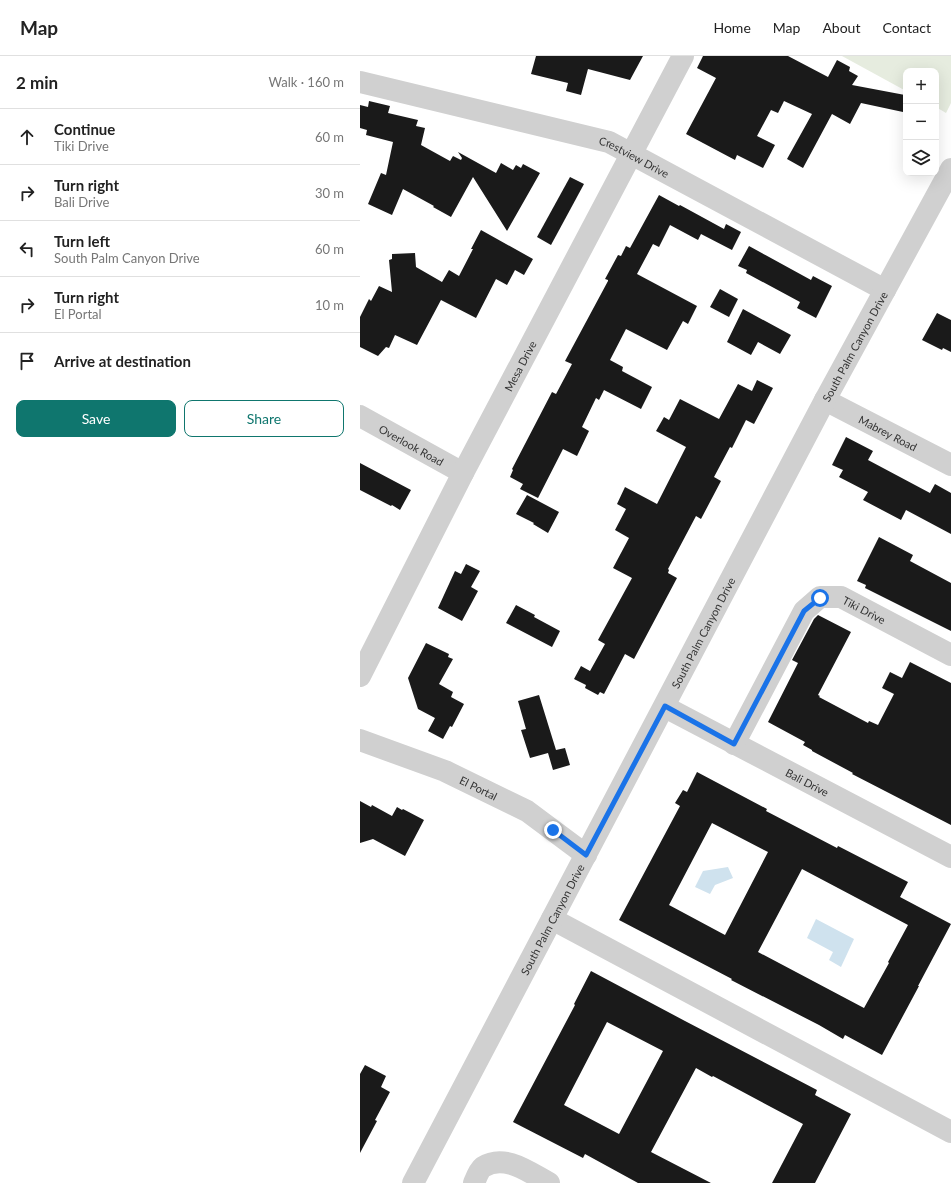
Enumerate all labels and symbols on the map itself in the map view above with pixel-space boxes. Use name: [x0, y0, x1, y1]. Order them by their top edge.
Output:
street label: Crestview Drive: [598, 133, 672, 180]
street label: South Palm Canyon Drive: [819, 289, 890, 404]
street label: Mesa Drive: [501, 338, 538, 393]
street label: Mabrey Road: [857, 412, 919, 453]
street label: Overlook Road: [377, 421, 446, 468]
street label: South Palm Canyon Drive: [668, 575, 737, 690]
route start: [811, 589, 829, 607]
street label: Tiki Drive: [841, 593, 888, 626]
street label: Bali Drive: [784, 765, 832, 799]
street label: El Portal: [458, 773, 500, 802]
route end: [544, 821, 562, 839]
street label: South Palm Canyon Drive: [517, 861, 586, 977]

